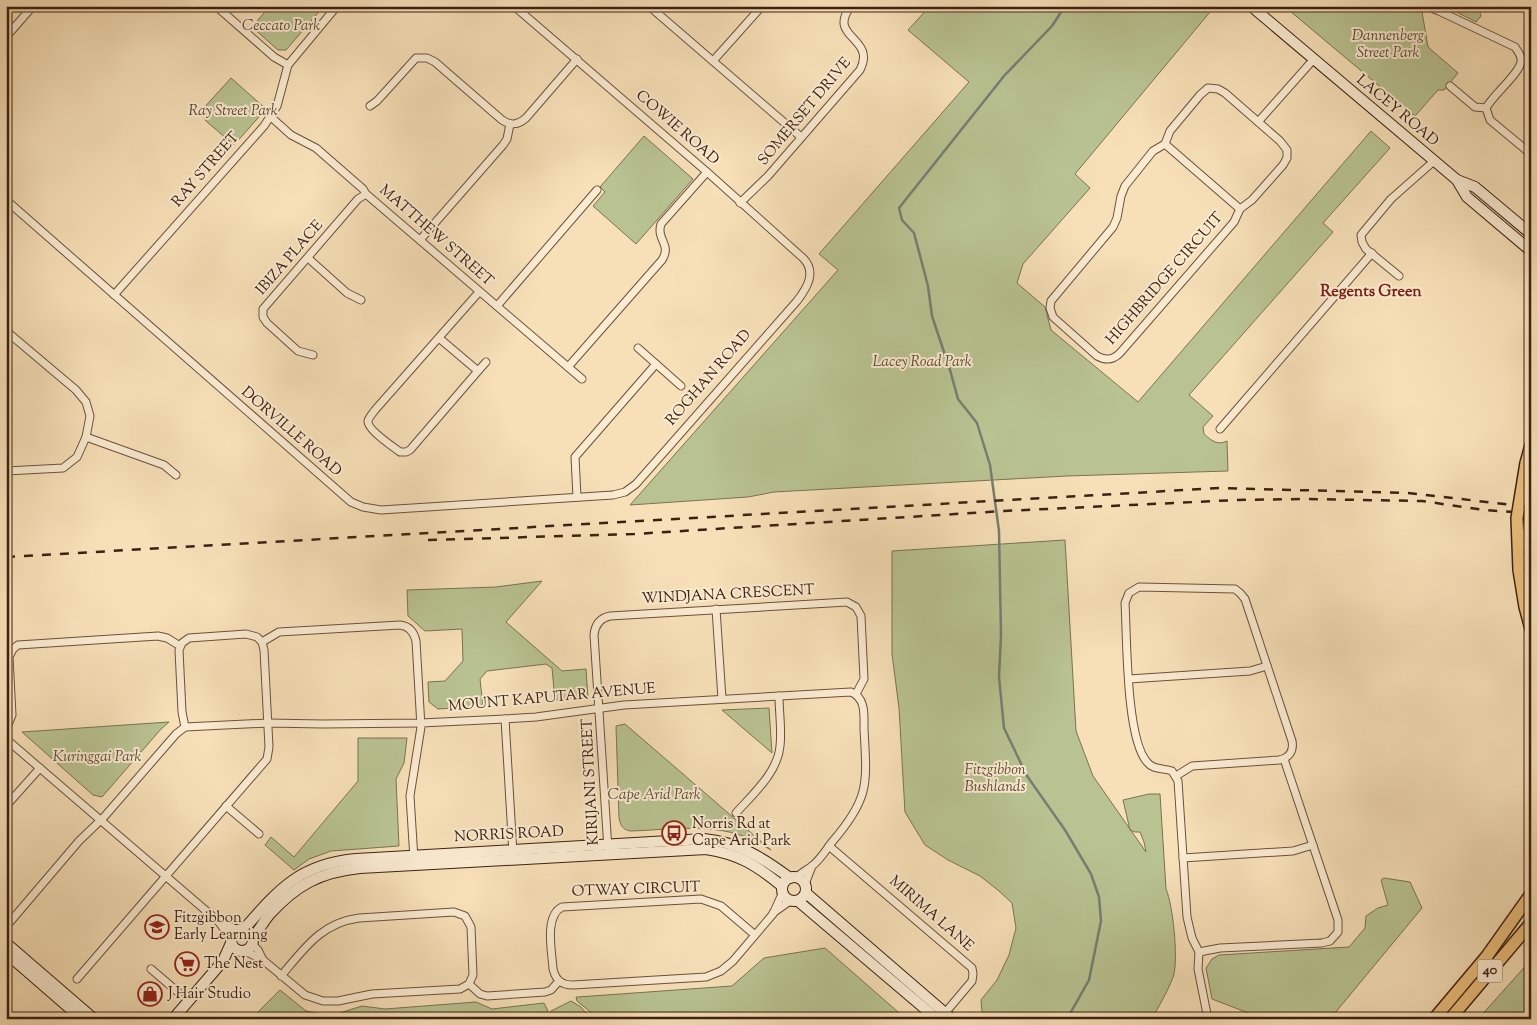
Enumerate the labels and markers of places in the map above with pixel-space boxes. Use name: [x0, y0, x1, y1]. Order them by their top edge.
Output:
place label: Norris Rd at Cape Arid Park: [692, 814, 791, 852]
bus stop icon: Norris Rd at Cape Arid Park: [661, 820, 687, 846]
place label: Fitzgibbon Early Learning: [174, 908, 268, 946]
school or university icon: Fitzgibbon Early Learning: [144, 914, 170, 940]
supermarket icon: The Nest: [174, 951, 200, 977]
place label: The Nest: [204, 954, 263, 975]
shop icon: J Hair Studio: [137, 981, 163, 1007]
place label: J Hair Studio: [167, 984, 251, 1005]

